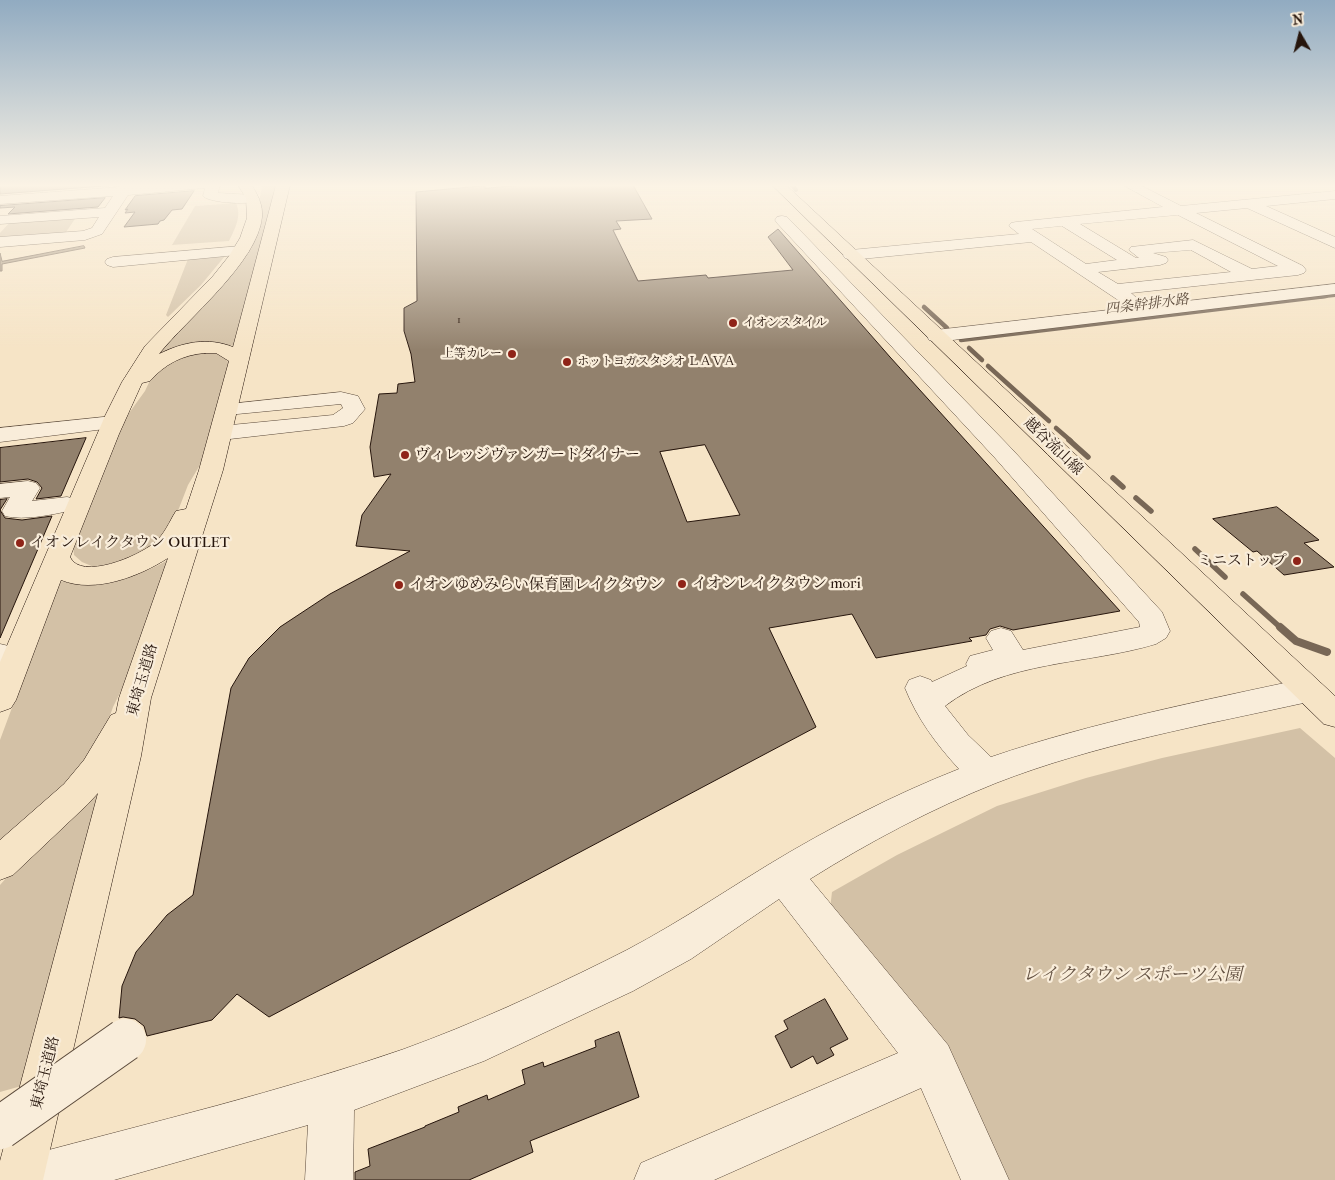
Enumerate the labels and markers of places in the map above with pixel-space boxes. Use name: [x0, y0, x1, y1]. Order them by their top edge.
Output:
place label: イオンスタイル: [743, 316, 827, 330]
marker: イオンスタイル: [727, 317, 739, 329]
place label: 上等カレー: [442, 347, 502, 361]
marker: 上等カレー: [506, 348, 518, 360]
place label: ホットヨガスタジオ ＬＡＶＡ: [577, 355, 736, 369]
marker: ホットヨガスタジオ ＬＡＶＡ: [561, 356, 573, 368]
place label: ヴィレッジヴァンガードダイナー: [415, 446, 640, 464]
marker: ヴィレッジヴァンガードダイナー: [399, 449, 411, 461]
place label: イオンレイクタウン OUTLET: [30, 534, 230, 552]
marker: イオンレイクタウン OUTLET: [14, 537, 26, 549]
place label: ミニストップ: [1197, 552, 1287, 570]
marker: ミニストップ: [1291, 555, 1303, 567]
place label: イオンレイクタウン mori: [692, 575, 861, 593]
place label: イオンゆめみらい保育園レイクタウン: [409, 576, 664, 594]
marker: イオンレイクタウン mori: [676, 578, 688, 590]
marker: イオンゆめみらい保育園レイクタウン: [393, 579, 405, 591]

